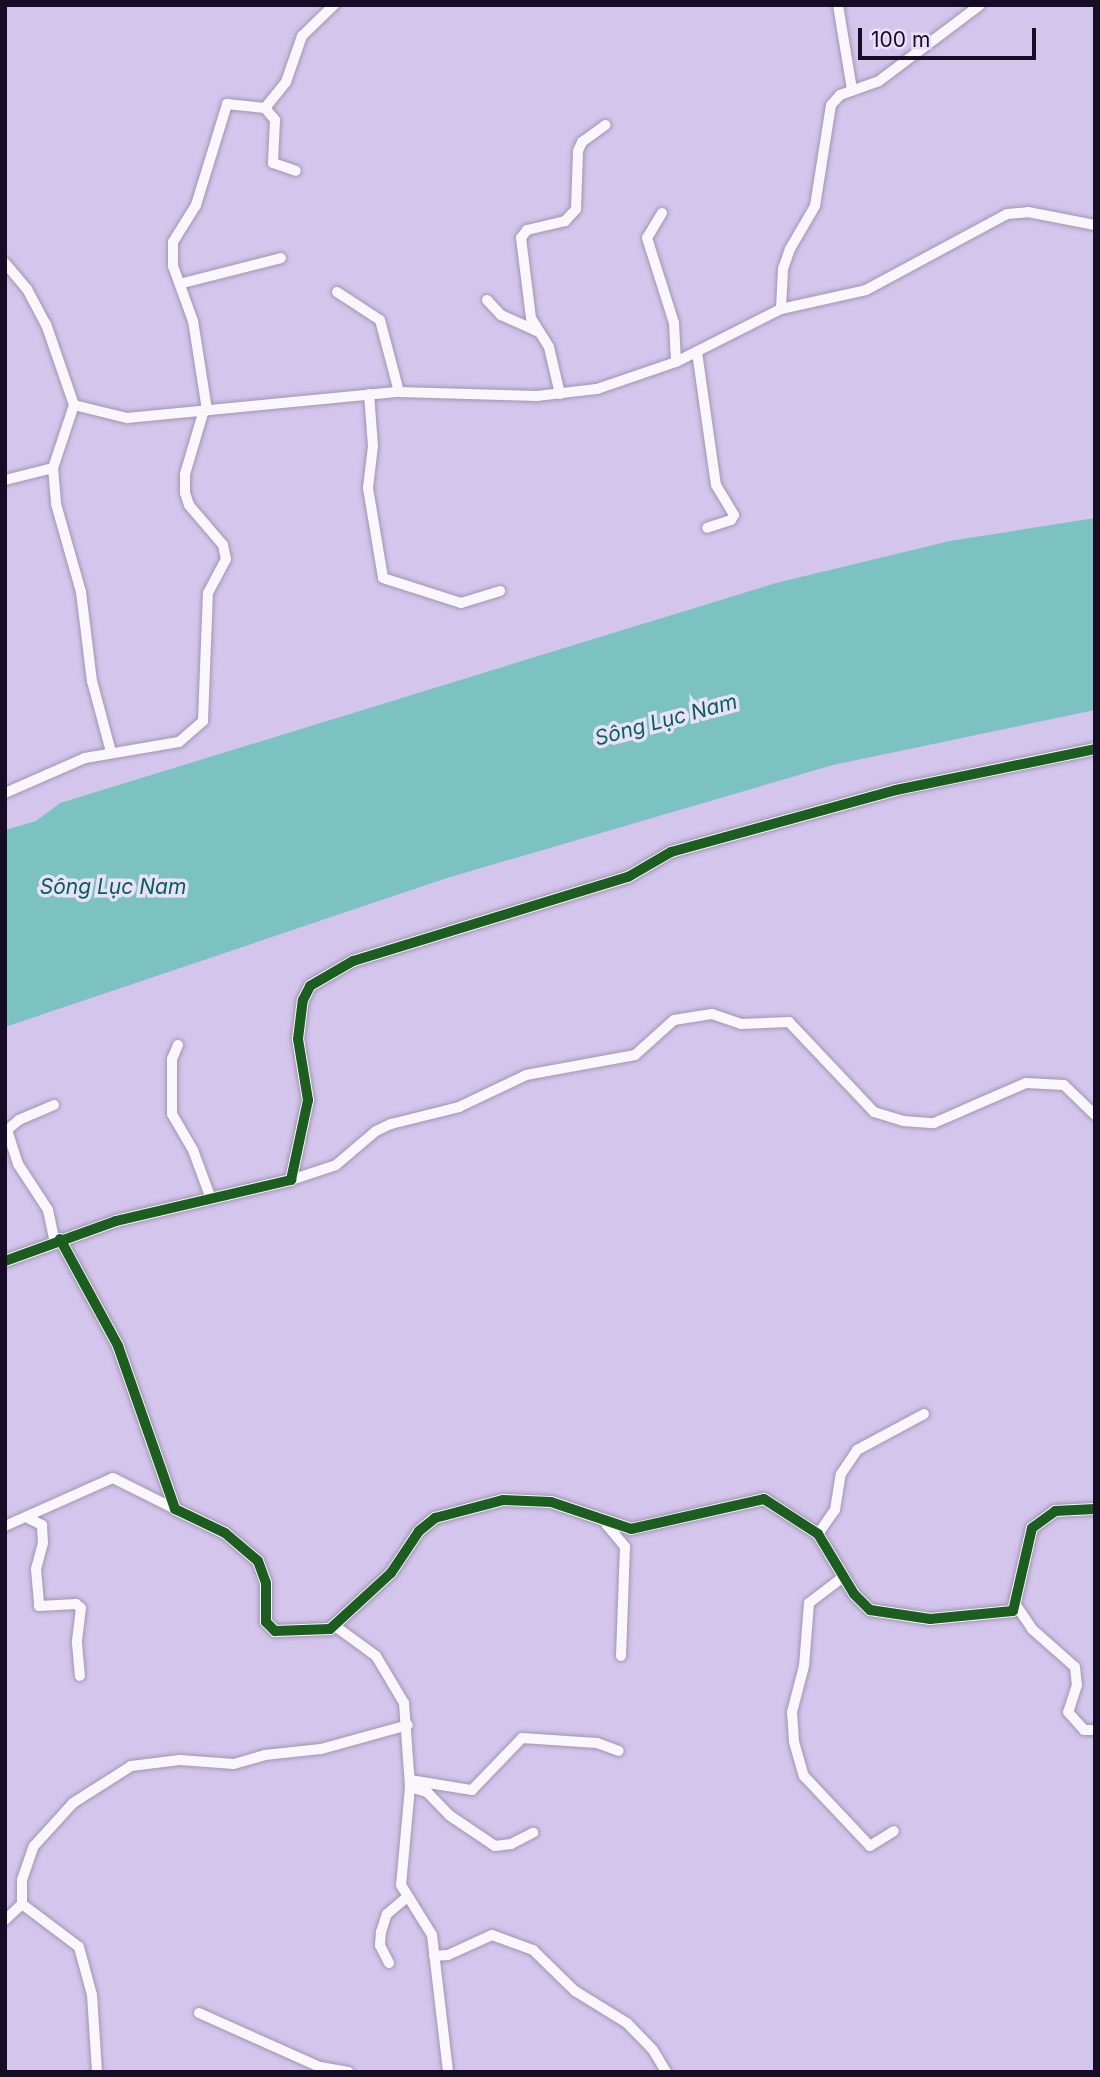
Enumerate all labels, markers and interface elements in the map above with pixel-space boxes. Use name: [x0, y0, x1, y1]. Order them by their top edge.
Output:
scale bar: [862, 14, 1040, 58]
text: 100 m: [871, 27, 930, 52]
water label: Sông Lục Nam: [592, 689, 740, 751]
water label: Sông Lục Nam: [40, 874, 186, 900]

